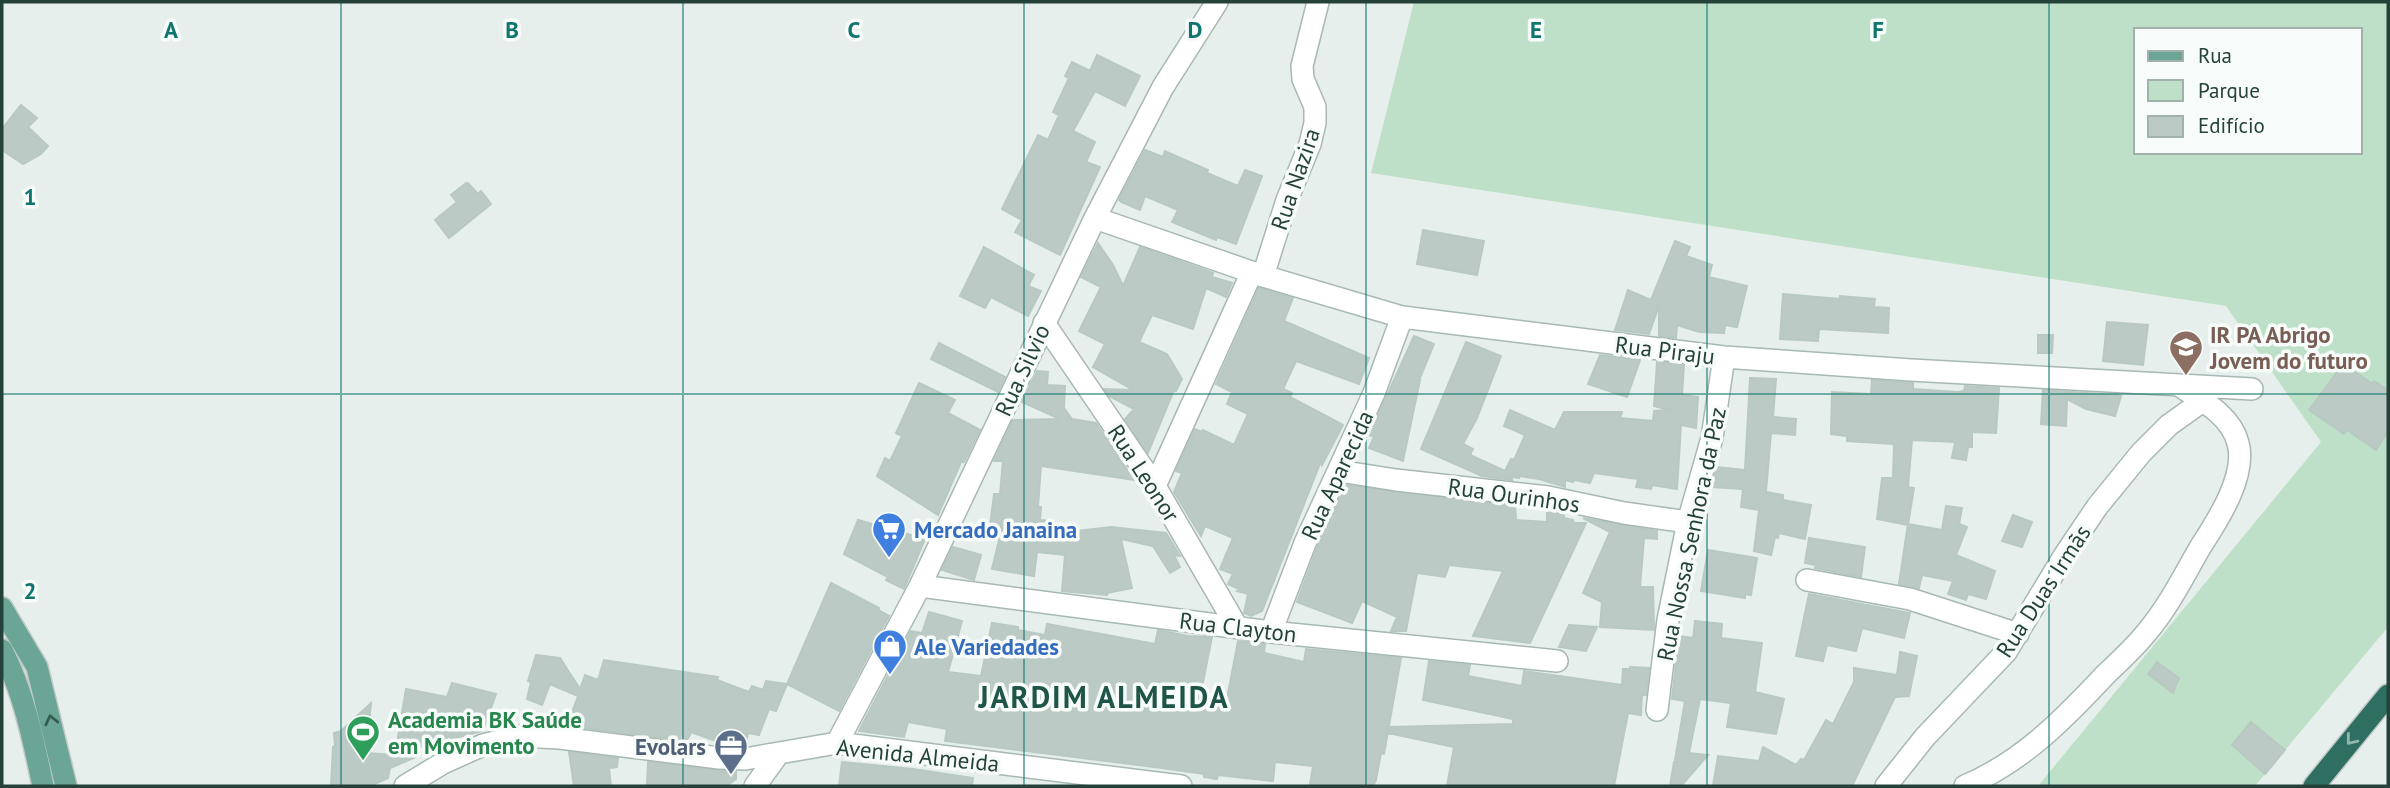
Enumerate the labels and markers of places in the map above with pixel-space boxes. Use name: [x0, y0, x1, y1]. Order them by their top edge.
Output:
place label: IR PA Abrigo Jovem do futuro: [2209, 320, 2368, 375]
school or university icon: IR PA Abrigo Jovem do futuro: [2167, 328, 2205, 377]
supermarket icon: Mercado Janaina: [870, 510, 908, 559]
place label: Mercado Janaina: [914, 515, 1077, 544]
shop icon: Ale Variedades: [871, 627, 909, 676]
place label: Ale Variedades: [914, 632, 1059, 661]
place label: Academia BK Saúde em Movimento: [388, 705, 582, 760]
sports icon: Academia BK Saúde em Movimento: [344, 713, 382, 762]
office icon: Evolars: [712, 727, 750, 776]
place label: Evolars: [635, 732, 706, 761]

